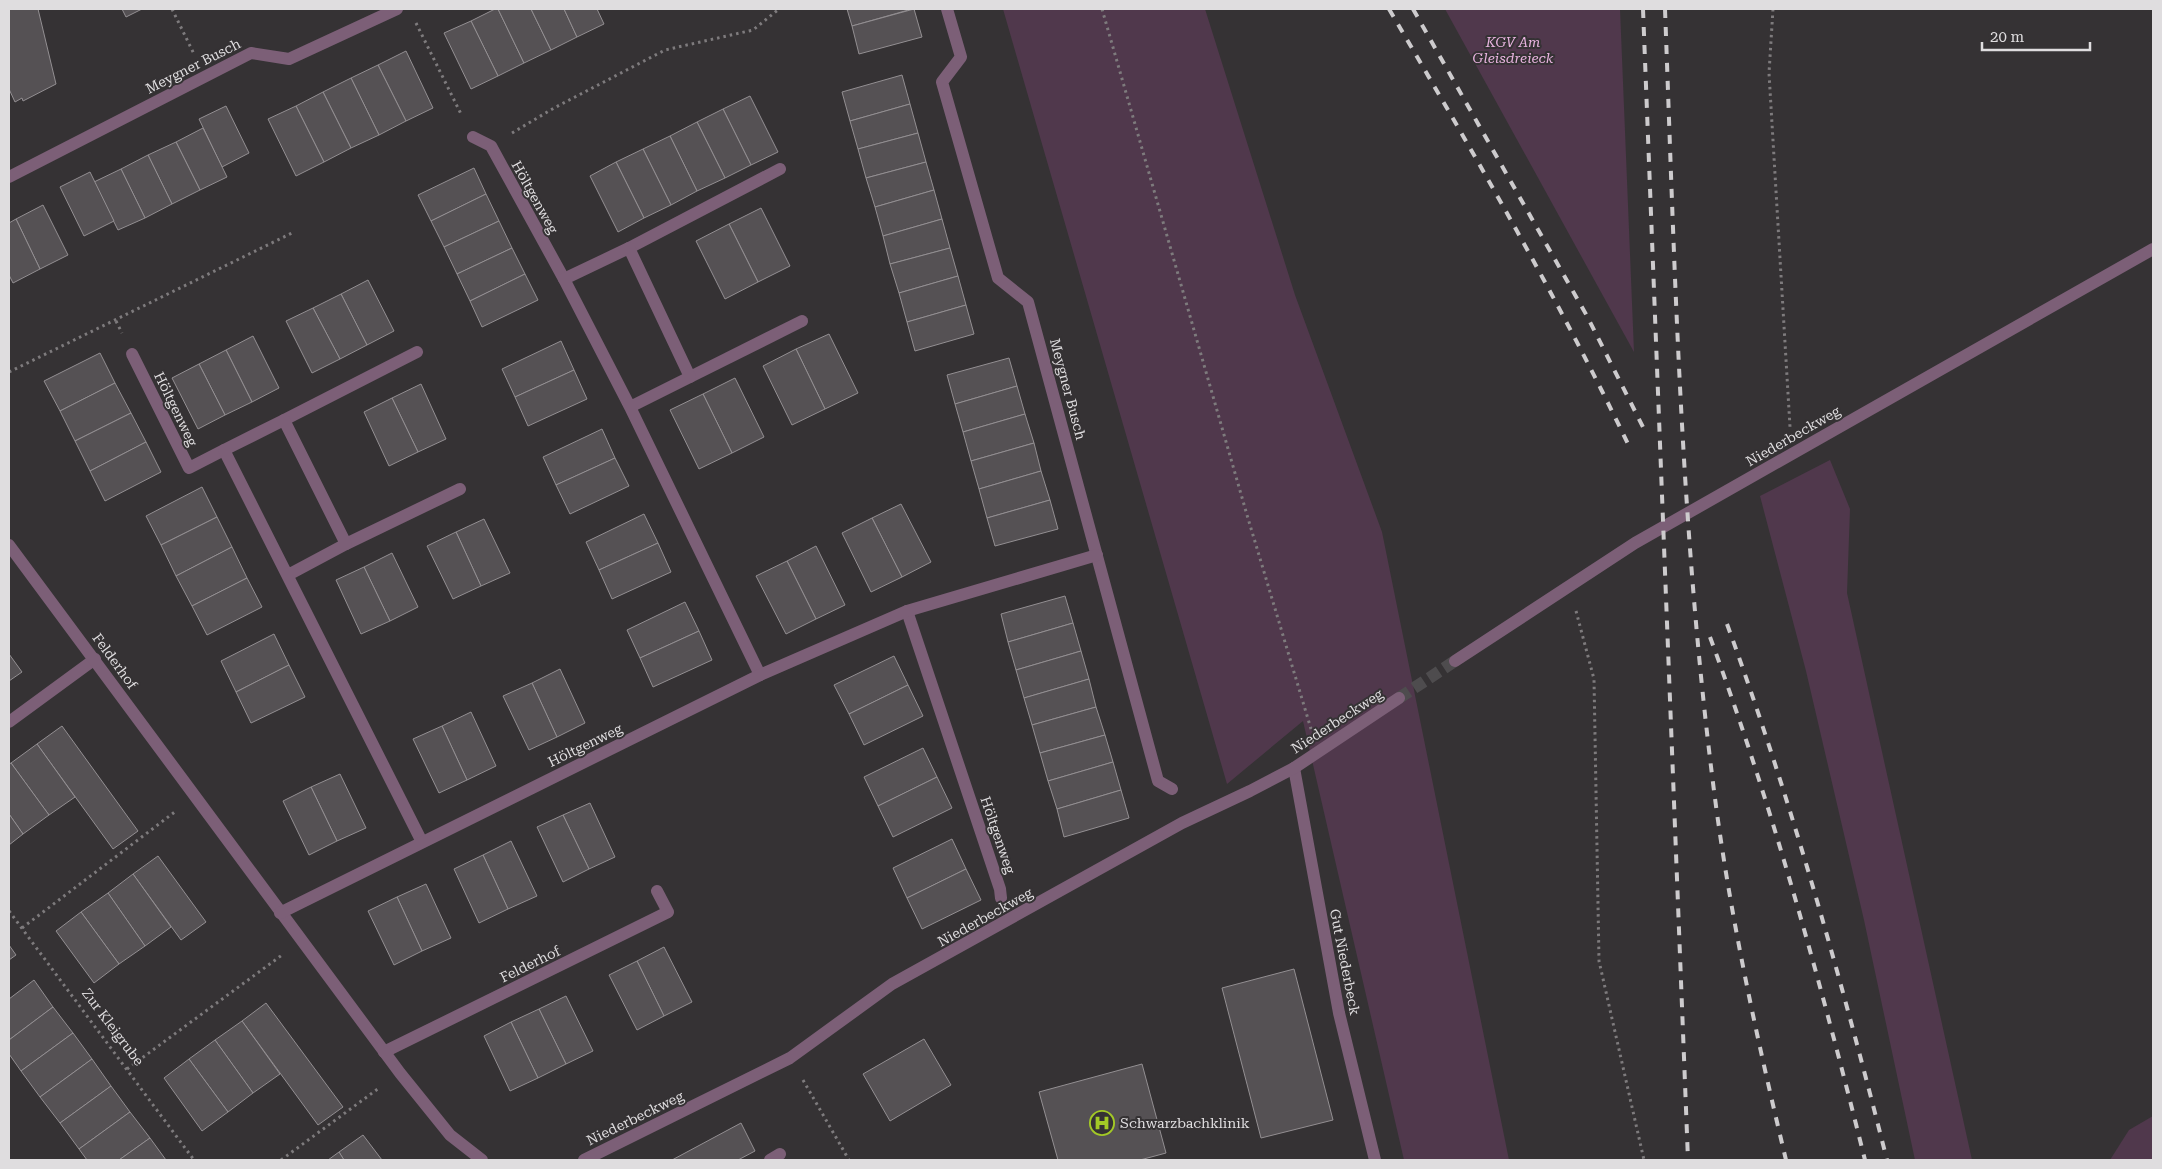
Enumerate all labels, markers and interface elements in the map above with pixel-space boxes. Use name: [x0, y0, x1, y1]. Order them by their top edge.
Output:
scale bar: [1982, 20, 2090, 52]
text: 20 m: [1990, 28, 2025, 46]
park label: KGV Am Gleisdreieck: [1473, 34, 1554, 66]
street label: Meygner Busch: [143, 35, 243, 97]
street label: Höltgenweg: [508, 158, 562, 236]
street label: Meygner Busch: [1047, 337, 1089, 441]
street label: Höltgenweg: [151, 369, 201, 449]
street label: Niederbeckweg: [1743, 403, 1843, 469]
street label: Felderhof: [89, 630, 141, 692]
street label: Niederbeckweg: [1288, 685, 1386, 757]
street label: Höltgenweg: [545, 720, 625, 770]
street label: Höltgenweg: [977, 794, 1019, 876]
street label: Niederbeckweg: [935, 884, 1035, 950]
street label: Gut Niederbeck: [1327, 907, 1363, 1017]
street label: Felderhof: [497, 942, 563, 985]
street label: Zur Kleigrube: [79, 985, 147, 1069]
street label: Niederbeckweg: [584, 1088, 686, 1148]
hospital icon: Schwarzbachklinik: [1089, 1110, 1115, 1136]
place label: Schwarzbachklinik: [1120, 1115, 1250, 1131]

